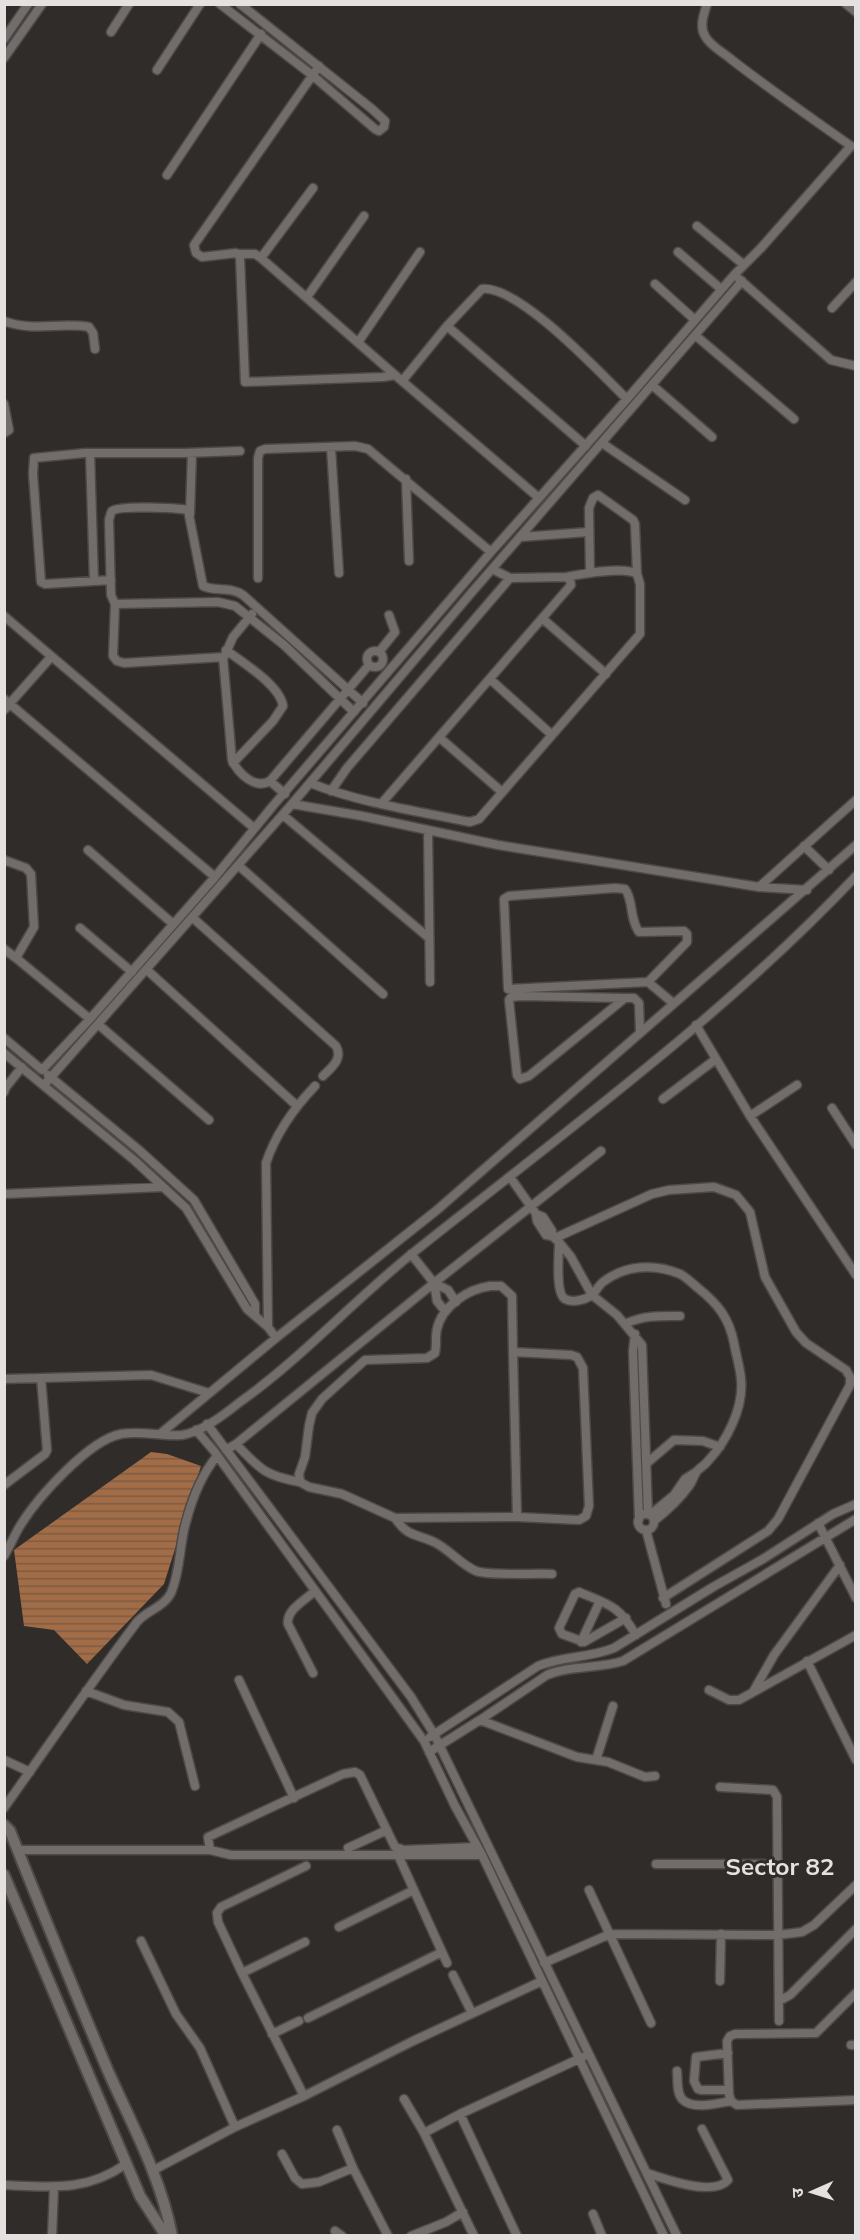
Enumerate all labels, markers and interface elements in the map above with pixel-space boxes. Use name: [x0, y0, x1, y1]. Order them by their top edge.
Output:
district label: Sector 82: [726, 1851, 834, 1881]
north arrow: [782, 2162, 842, 2222]
text: उ: [787, 2187, 807, 2198]

